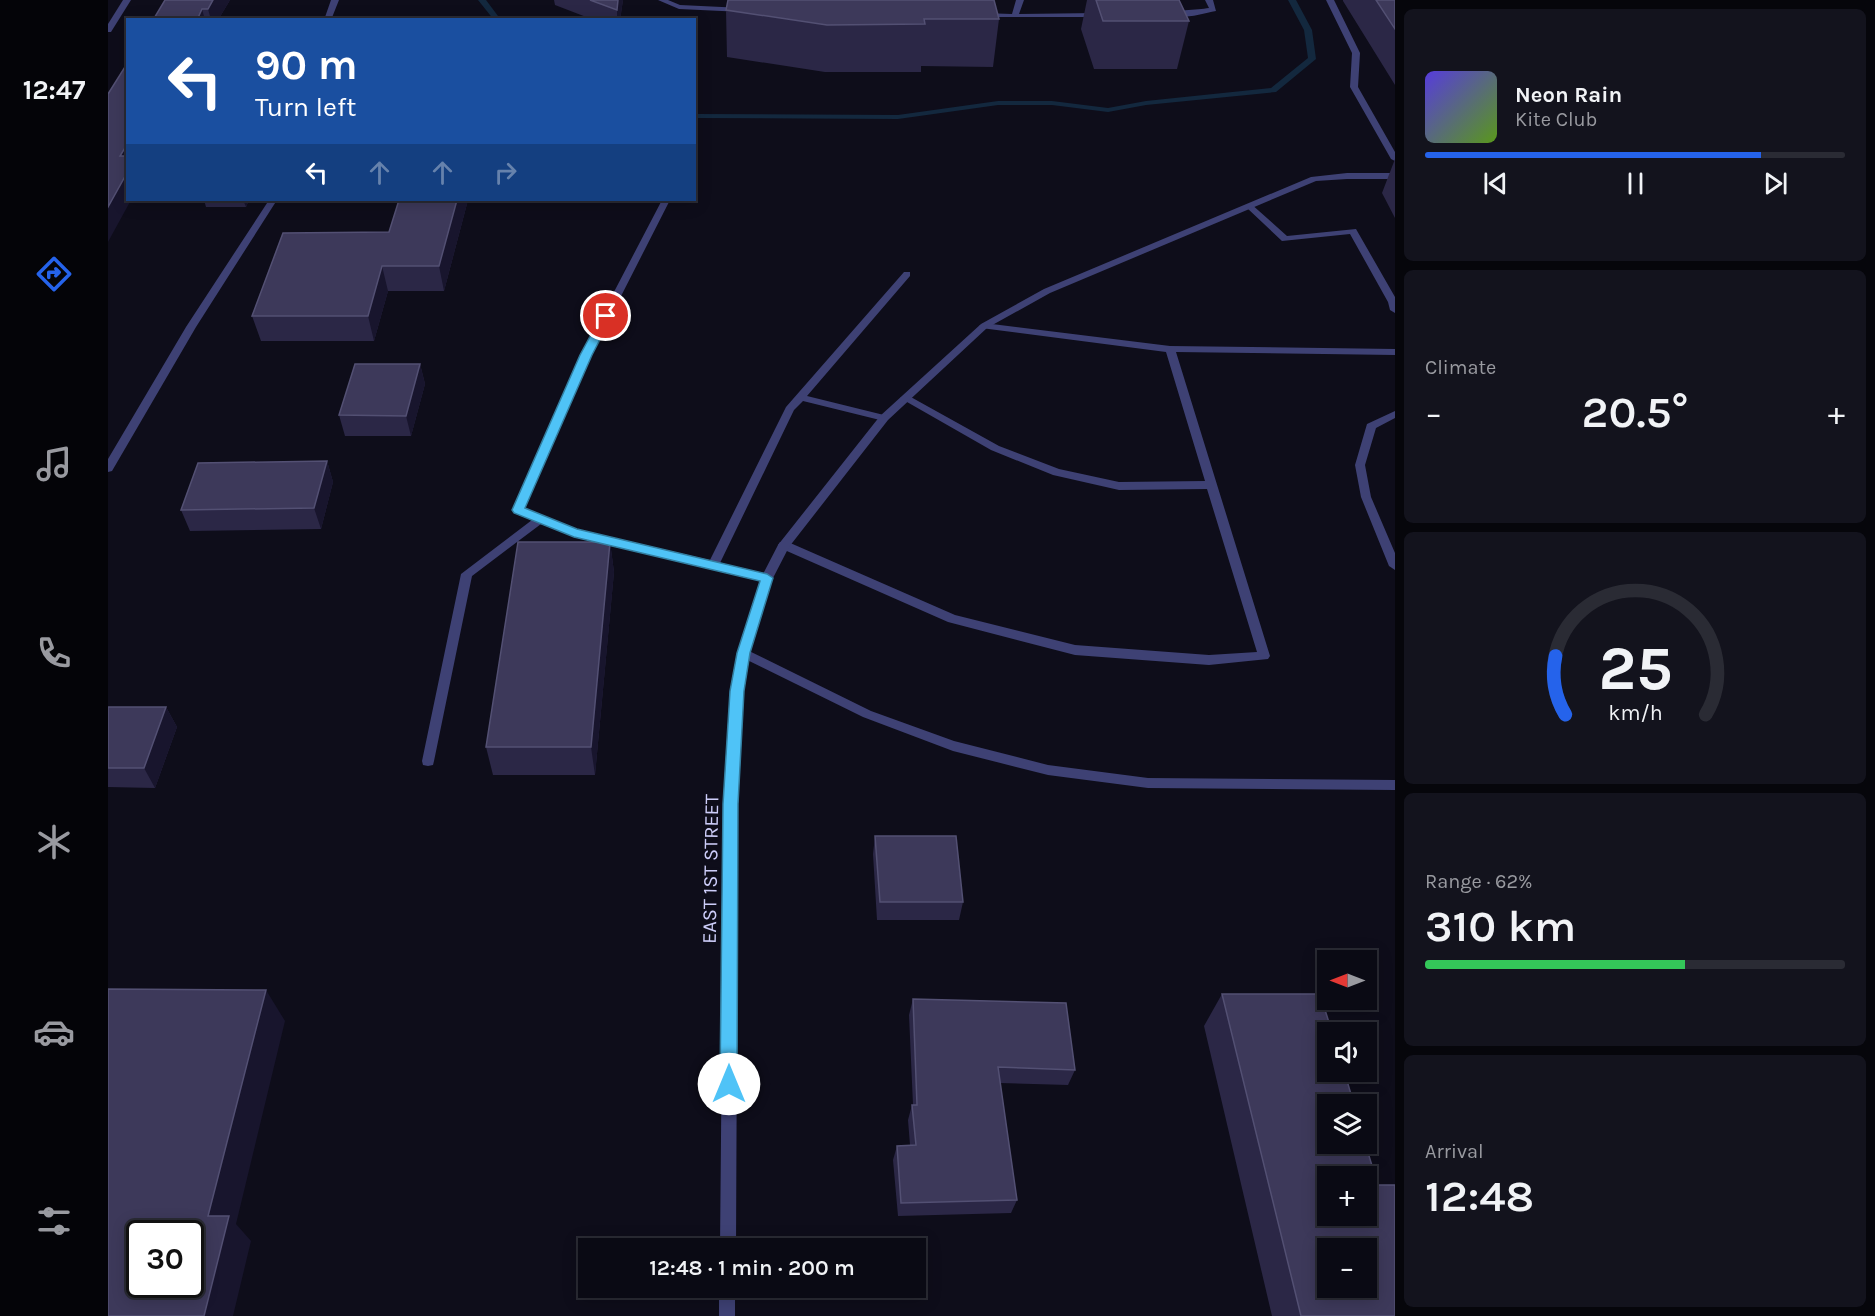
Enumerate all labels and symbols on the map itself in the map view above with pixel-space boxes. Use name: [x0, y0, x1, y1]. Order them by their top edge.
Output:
pin: [580, 290, 631, 341]
street label: EAST 1ST STREET: [698, 794, 723, 944]
north arrow: [1317, 950, 1377, 1010]
position arrow: [697, 1052, 761, 1116]
speed limit sign: 30: [126, 1220, 204, 1298]

